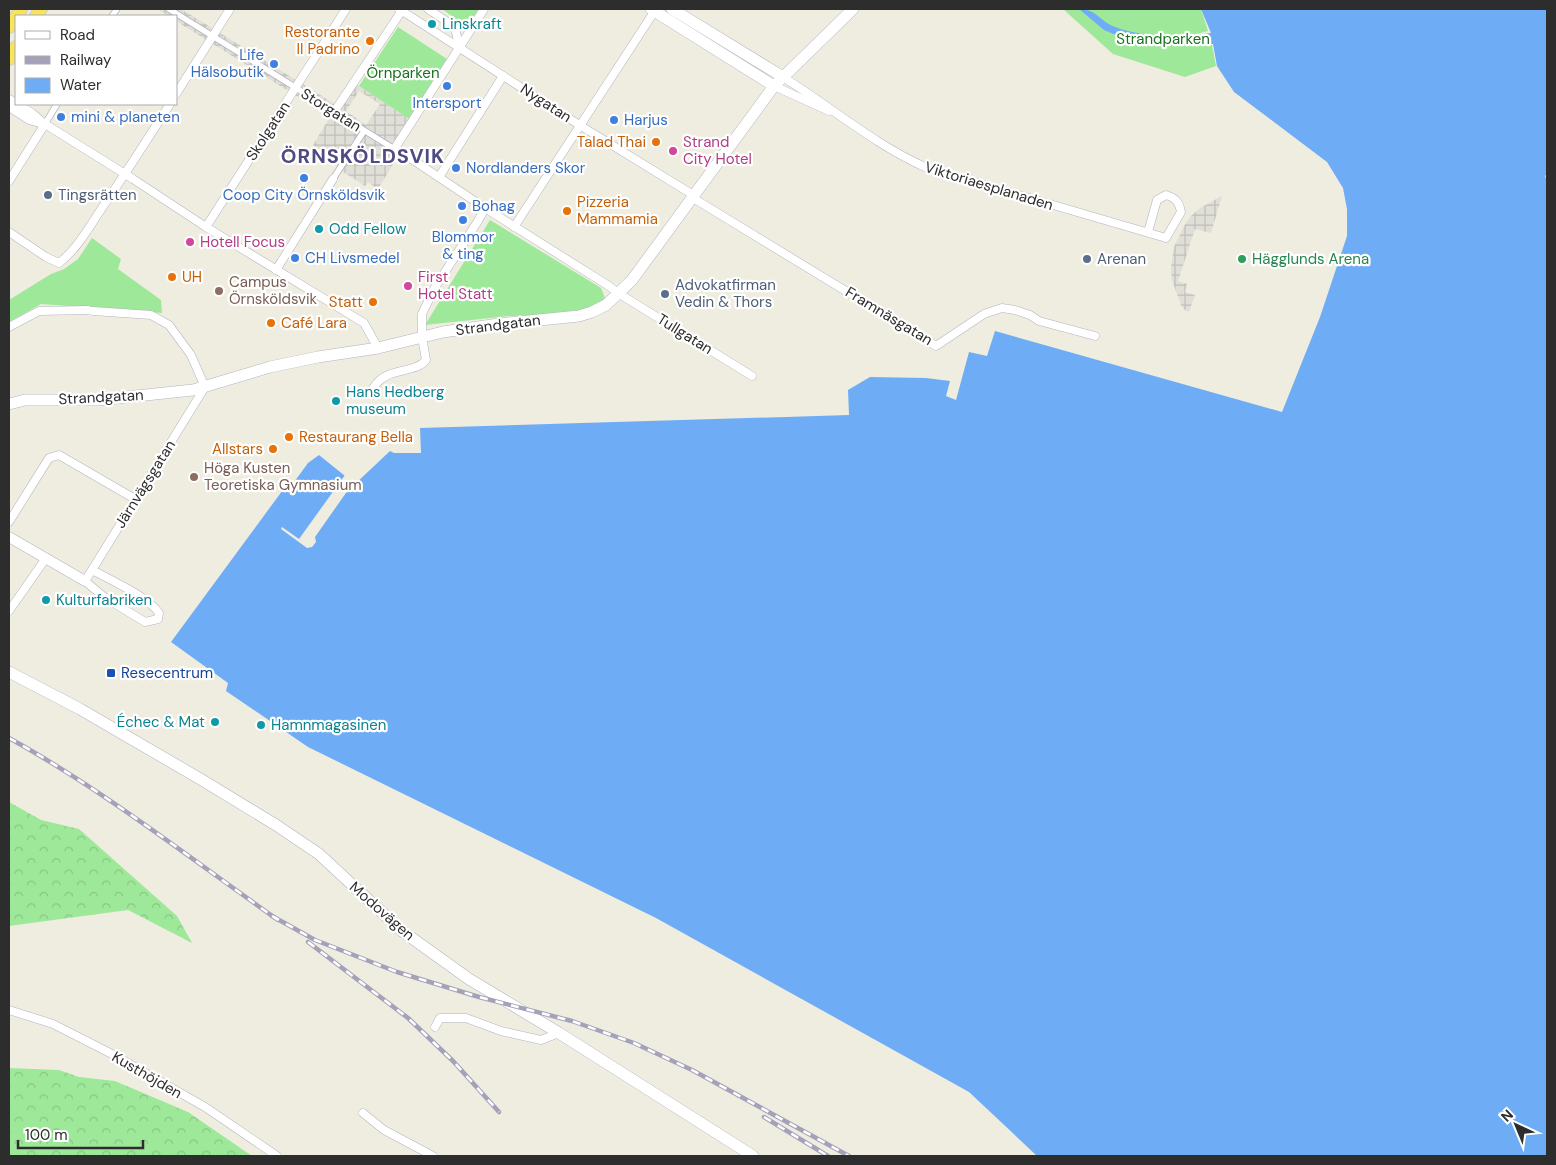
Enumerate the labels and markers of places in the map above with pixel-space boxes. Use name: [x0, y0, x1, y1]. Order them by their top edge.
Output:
place label: Linskraft: [442, 14, 502, 34]
marker: Linskraft: [426, 18, 438, 30]
place label: Restorante Il Padrino: [285, 22, 360, 59]
marker: Restorante Il Padrino: [364, 35, 376, 47]
place label: Life Hälsobutik: [191, 45, 264, 82]
marker: Life Hälsobutik: [268, 58, 280, 70]
marker: Intersport: [441, 80, 453, 92]
place label: Intersport: [412, 93, 482, 113]
place label: mini & planeten: [71, 107, 180, 127]
place label: Harjus: [624, 110, 668, 130]
marker: mini & planeten: [55, 111, 67, 123]
marker: Harjus: [608, 114, 620, 126]
place label: Talad Thai: [577, 132, 646, 152]
place label: Strand City Hotel: [683, 132, 752, 169]
marker: Talad Thai: [650, 136, 662, 148]
marker: Strand City Hotel: [667, 145, 679, 157]
place label: Nordlanders Skor: [466, 158, 586, 178]
marker: Nordlanders Skor: [450, 162, 462, 174]
marker: Coop City Örnsköldsvik: [298, 172, 310, 184]
place label: Tingsrätten: [58, 185, 137, 205]
place label: Coop City Örnsköldsvik: [223, 185, 386, 205]
marker: Tingsrätten: [42, 189, 54, 201]
place label: Pizzeria Mammamia: [577, 192, 658, 229]
place label: Bohag: [472, 196, 515, 216]
marker: Bohag: [456, 200, 468, 212]
marker: Pizzeria Mammamia: [561, 205, 573, 217]
marker: Blommor & ting: [457, 214, 469, 226]
place label: Odd Fellow: [329, 219, 407, 239]
marker: Odd Fellow: [313, 223, 325, 235]
place label: Blommor & ting: [432, 227, 495, 264]
place label: Hotell Focus: [200, 232, 285, 252]
marker: Hotell Focus: [184, 236, 196, 248]
place label: CH Livsmedel: [305, 248, 400, 268]
place label: Arenan: [1097, 249, 1146, 269]
place label: Hägglunds Arena: [1252, 249, 1369, 269]
marker: CH Livsmedel: [289, 252, 301, 264]
marker: Arenan: [1081, 253, 1093, 265]
marker: Hägglunds Arena: [1236, 253, 1248, 265]
place label: UH: [182, 267, 202, 287]
place label: First Hotel Statt: [418, 267, 493, 304]
marker: UH: [166, 271, 178, 283]
place label: Campus Örnsköldsvik: [229, 272, 318, 309]
place label: Advokatfirman Vedin & Thors: [675, 275, 776, 312]
marker: First Hotel Statt: [402, 280, 414, 292]
marker: Campus Örnsköldsvik: [213, 285, 225, 297]
marker: Advokatfirman Vedin & Thors: [659, 288, 671, 300]
place label: Statt: [329, 292, 363, 312]
marker: Statt: [367, 296, 379, 308]
place label: Café Lara: [281, 313, 347, 333]
marker: Café Lara: [265, 317, 277, 329]
place label: Hans Hedberg museum: [346, 382, 444, 419]
marker: Hans Hedberg museum: [330, 395, 342, 407]
place label: Restaurang Bella: [299, 427, 413, 447]
marker: Restaurang Bella: [283, 431, 295, 443]
place label: Allstars: [212, 439, 263, 459]
marker: Allstars: [267, 443, 279, 455]
place label: Höga Kusten Teoretiska Gymnasium: [204, 458, 362, 495]
marker: Höga Kusten Teoretiska Gymnasium: [188, 471, 200, 483]
place label: Kulturfabriken: [56, 590, 152, 610]
marker: Kulturfabriken: [40, 594, 52, 606]
place label: Resecentrum: [121, 663, 213, 683]
marker: Resecentrum: [105, 667, 117, 679]
place label: Échec & Mat: [117, 712, 205, 732]
place label: Hamnmagasinen: [271, 715, 386, 735]
marker: Échec & Mat: [209, 716, 221, 728]
marker: Hamnmagasinen: [255, 719, 267, 731]

